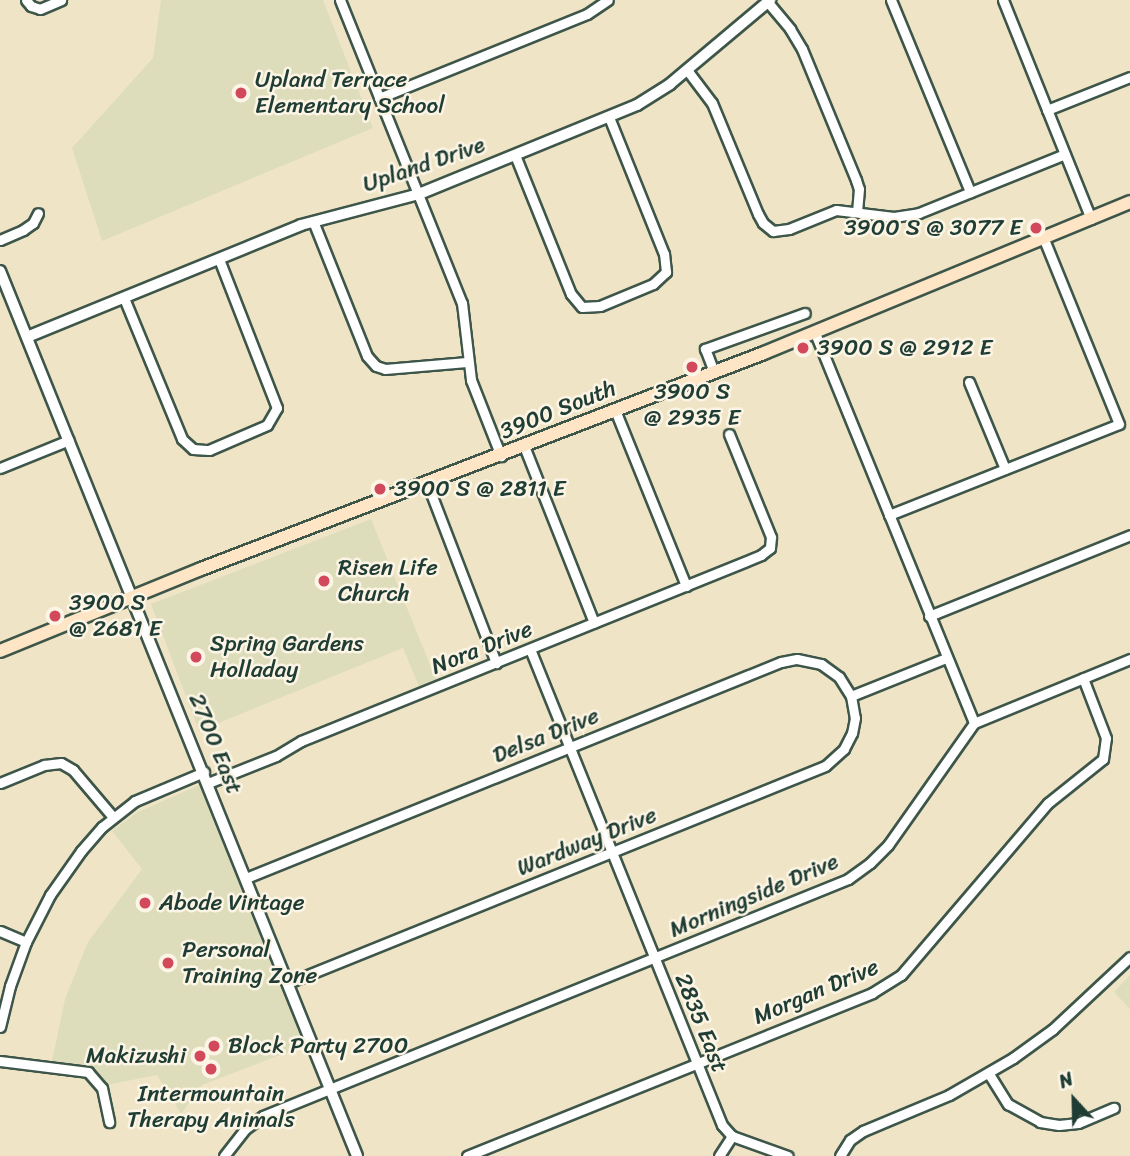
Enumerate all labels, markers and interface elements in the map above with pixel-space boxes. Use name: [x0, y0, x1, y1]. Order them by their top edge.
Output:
place label: Upland Terrace Elementary School: [255, 66, 445, 120]
marker: Upland Terrace Elementary School: [233, 85, 249, 101]
street label: Upland Drive: [359, 131, 489, 199]
place label: 3900 S @ 3077 E: [844, 214, 1022, 242]
marker: 3900 S @ 3077 E: [1028, 220, 1044, 236]
place label: 3900 S @ 2912 E: [817, 334, 992, 362]
marker: 3900 S @ 2912 E: [795, 340, 811, 356]
marker: 3900 S @ 2935 E: [684, 359, 700, 375]
street label: 3900 South: [496, 374, 620, 446]
place label: 3900 S @ 2935 E: [644, 378, 740, 432]
place label: 3900 S @ 2811 E: [394, 475, 565, 503]
marker: 3900 S @ 2811 E: [372, 481, 388, 497]
place label: Risen Life Church: [338, 554, 438, 608]
marker: Risen Life Church: [316, 573, 332, 589]
place label: 3900 S @ 2681 E: [69, 589, 161, 643]
marker: 3900 S @ 2681 E: [47, 608, 63, 624]
street label: Nora Drive: [427, 615, 537, 681]
place label: Spring Gardens Holladay: [210, 630, 365, 684]
marker: Spring Gardens Holladay: [188, 649, 204, 665]
street label: 2700 East: [182, 690, 248, 798]
street label: Delsa Drive: [489, 702, 603, 770]
street label: Wardway Drive: [513, 801, 661, 883]
street label: Morningside Drive: [665, 848, 843, 944]
place label: Abode Vintage: [159, 889, 305, 917]
marker: Abode Vintage: [137, 895, 153, 911]
place label: Personal Training Zone: [182, 936, 317, 990]
street label: Morgan Drive: [749, 953, 883, 1031]
marker: Personal Training Zone: [160, 955, 176, 971]
street label: 2835 East: [669, 969, 733, 1077]
place label: Block Party 2700: [228, 1032, 409, 1060]
marker: Block Party 2700: [206, 1038, 222, 1054]
place label: Makizushi: [86, 1042, 186, 1070]
marker: Makizushi: [192, 1048, 208, 1064]
marker: Intermountain Therapy Animals: [203, 1061, 219, 1077]
text: N: [1054, 1062, 1078, 1098]
north arrow: [1039, 1065, 1109, 1135]
place label: Intermountain Therapy Animals: [127, 1080, 295, 1134]

